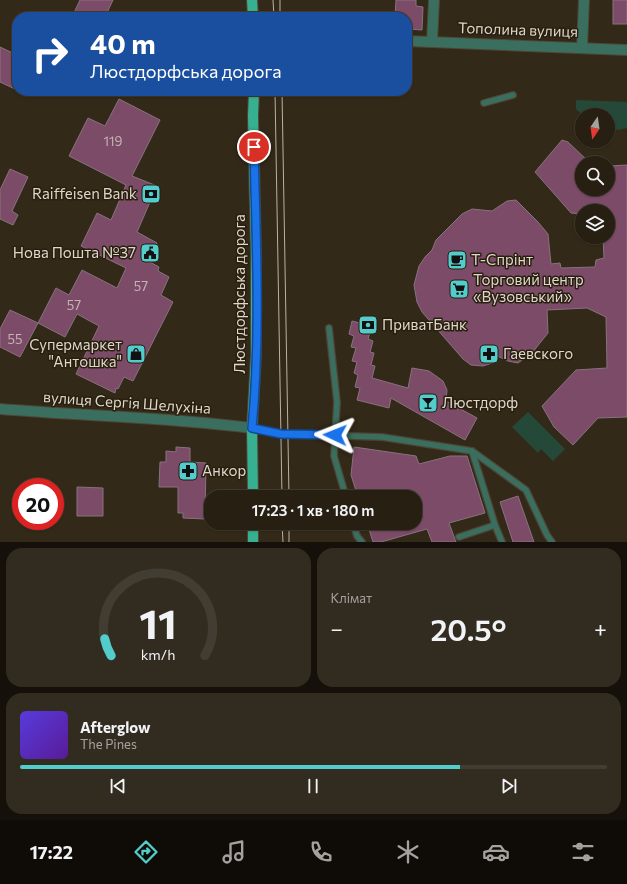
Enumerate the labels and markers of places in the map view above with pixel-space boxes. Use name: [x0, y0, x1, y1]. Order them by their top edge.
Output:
pin: [237, 130, 271, 164]
bank icon: Raiffeisen Bank: [140, 183, 162, 205]
place label: Raiffeisen Bank: [32, 184, 137, 202]
public building icon: Нова Пошта №37: [139, 242, 161, 264]
place label: Нова Пошта №37: [13, 243, 136, 261]
cafe icon: Т-Спрінт: [446, 249, 468, 271]
place label: Т-Спрінт: [471, 250, 533, 268]
place label: Торговий центр «Вузовський»: [473, 270, 584, 305]
supermarket icon: Торговий центр «Вузовський»: [448, 278, 470, 300]
bank icon: ПриватБанк: [357, 314, 379, 336]
place label: ПриватБанк: [382, 315, 467, 333]
place label: Супермаркет "Антошка": [29, 335, 122, 370]
shop icon: Супермаркет "Антошка": [125, 343, 147, 365]
pharmacy icon: Гаевского: [478, 343, 500, 365]
place label: Гаевского: [503, 344, 573, 362]
bar icon: Люстдорф: [417, 392, 439, 414]
place label: Люстдорф: [442, 393, 518, 411]
pharmacy icon: Анкор: [177, 460, 199, 482]
place label: Анкор: [202, 461, 246, 479]

